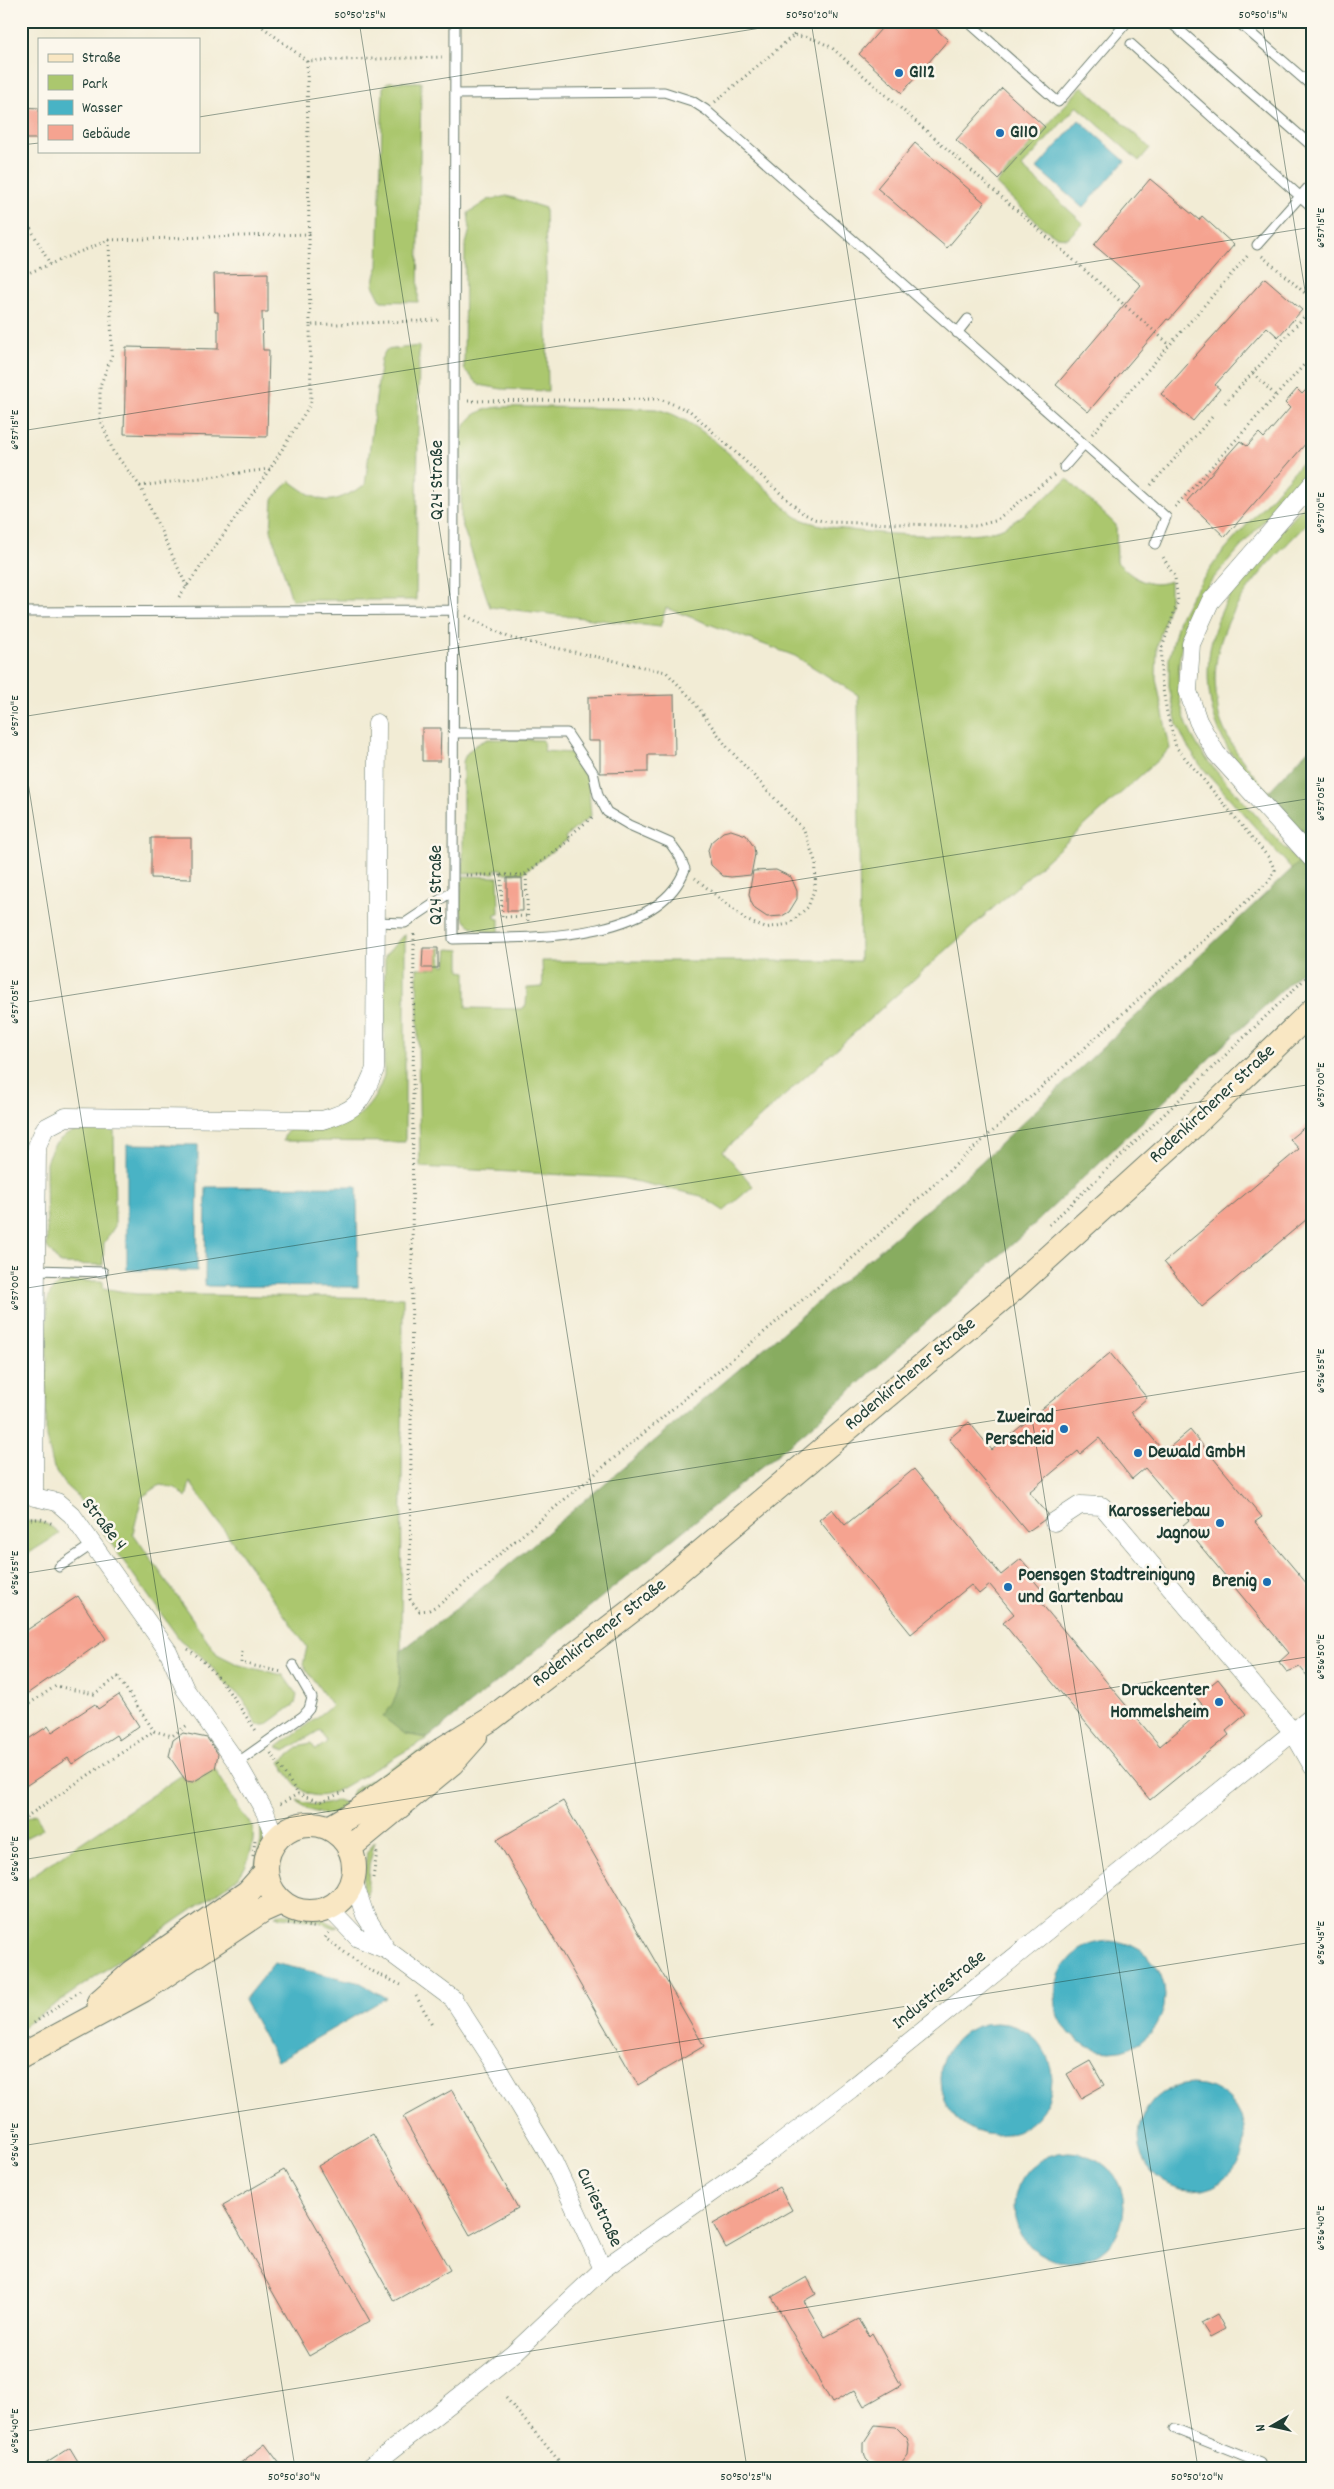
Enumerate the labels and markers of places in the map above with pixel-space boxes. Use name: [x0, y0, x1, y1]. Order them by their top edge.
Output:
place label: G112: [909, 60, 935, 87]
marker: G112: [893, 67, 905, 79]
place label: G110: [1010, 120, 1038, 147]
marker: G110: [994, 127, 1006, 139]
place label: Zweirad Perscheid: [985, 1405, 1054, 1454]
marker: Zweirad Perscheid: [1058, 1423, 1070, 1435]
place label: Dewald GmbH: [1148, 1440, 1246, 1467]
marker: Dewald GmbH: [1132, 1447, 1144, 1459]
place label: Karosseriebau Jagnow: [1108, 1499, 1210, 1548]
marker: Karosseriebau Jagnow: [1214, 1517, 1226, 1529]
place label: Poensgen Stadtreinigung und Gartenbau: [1018, 1563, 1195, 1612]
place label: Brenig: [1212, 1569, 1257, 1596]
marker: Brenig: [1261, 1576, 1273, 1588]
marker: Poensgen Stadtreinigung und Gartenbau: [1002, 1581, 1014, 1593]
place label: Druckcenter Hommelsheim: [1110, 1678, 1210, 1727]
marker: Druckcenter Hommelsheim: [1213, 1696, 1225, 1708]

